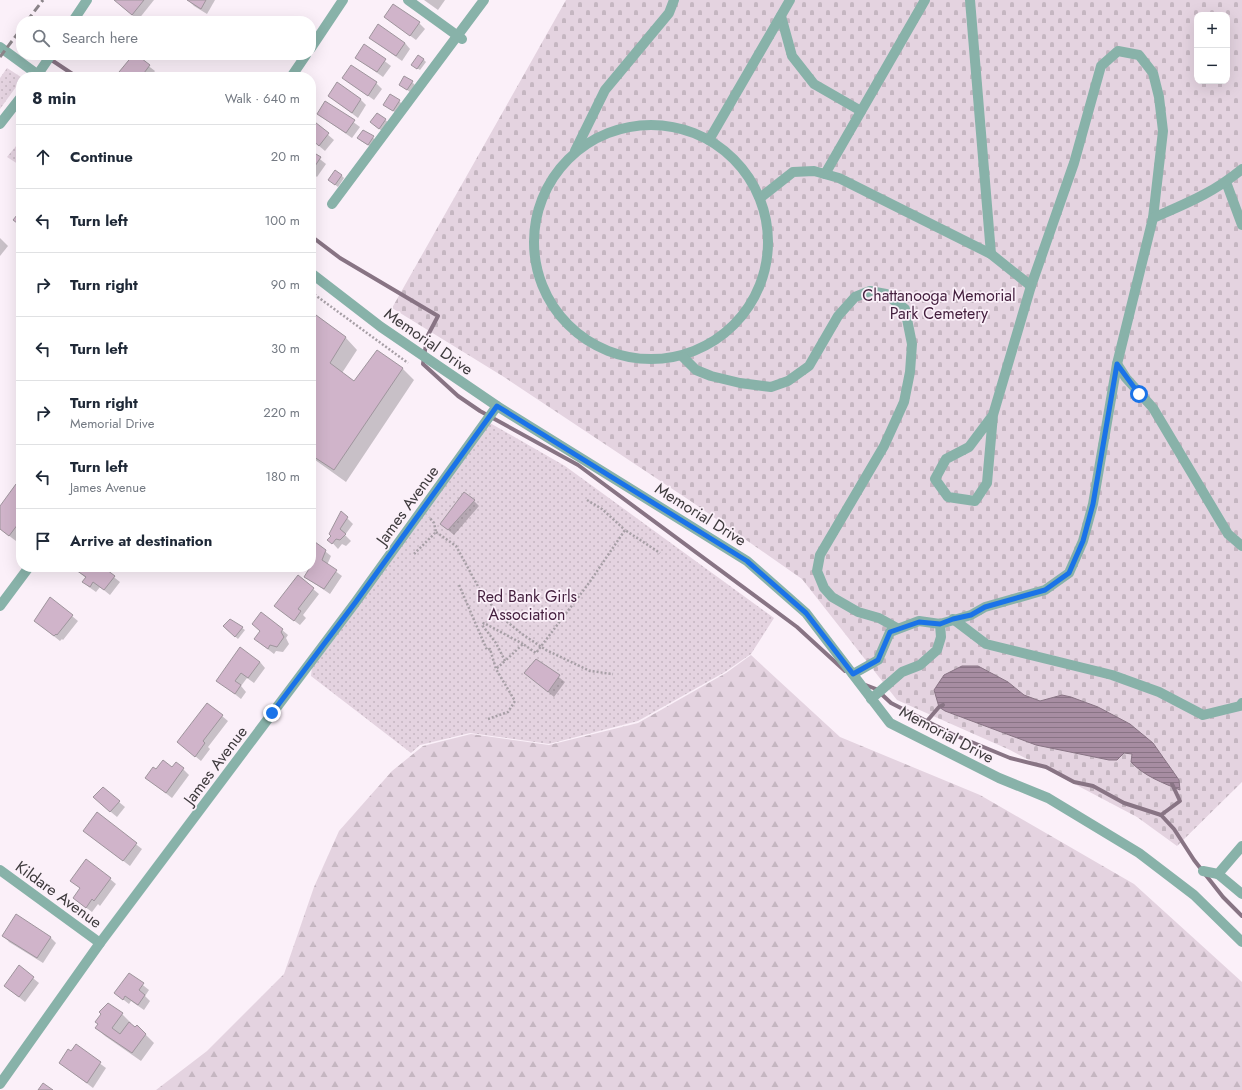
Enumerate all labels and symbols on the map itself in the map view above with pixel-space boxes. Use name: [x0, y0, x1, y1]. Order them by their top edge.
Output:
park label: Chattanooga Memorial Park Cemetery: [862, 284, 1016, 325]
street label: Memorial Drive: [380, 302, 478, 381]
route start: [1130, 385, 1148, 403]
street label: James Avenue: [369, 461, 444, 551]
street label: Memorial Drive: [651, 477, 751, 552]
park label: Red Bank Girls Association: [477, 585, 577, 626]
street label: Memorial Drive: [896, 700, 998, 769]
route end: [263, 704, 281, 722]
street label: James Avenue: [177, 721, 253, 811]
street label: Kildare Avenue: [11, 855, 107, 934]

